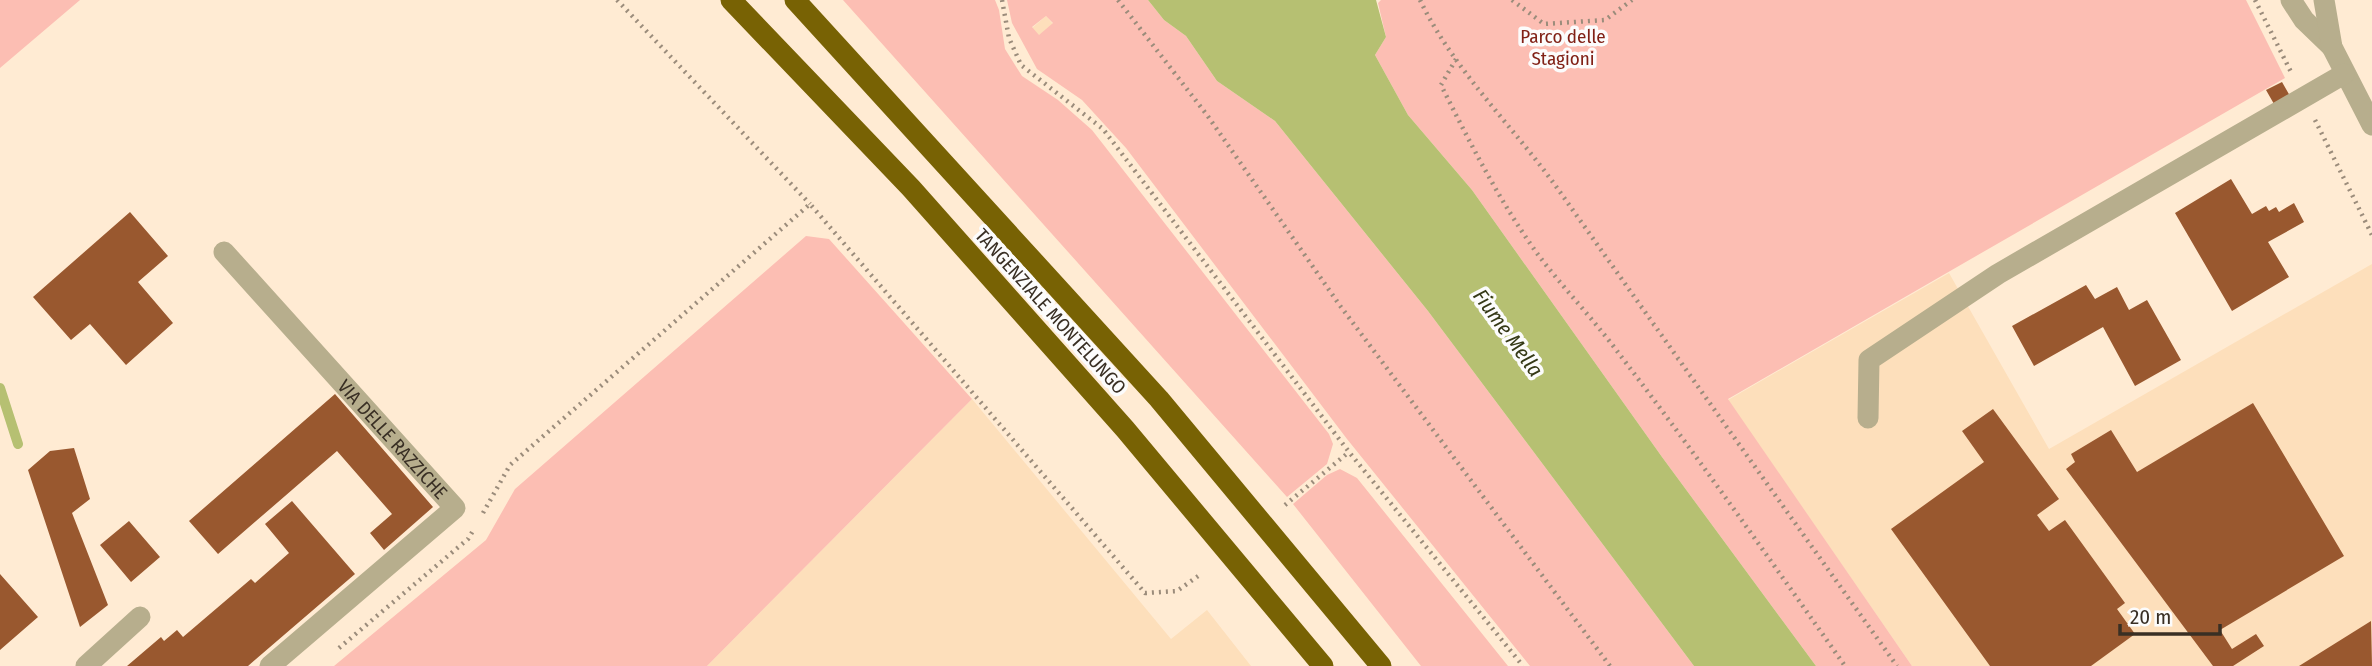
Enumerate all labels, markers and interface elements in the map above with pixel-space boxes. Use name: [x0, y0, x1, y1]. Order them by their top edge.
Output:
park label: Parco delle Stagioni: [1520, 25, 1606, 70]
street label: TANGENZIALE MONTELUNGO: [970, 224, 1131, 399]
water label: Fiume Mella: [1468, 284, 1548, 382]
street label: VIA DELLE RAZZICHE: [333, 375, 452, 504]
scale bar: [2120, 592, 2220, 636]
text: 20 m: [2130, 604, 2171, 630]

